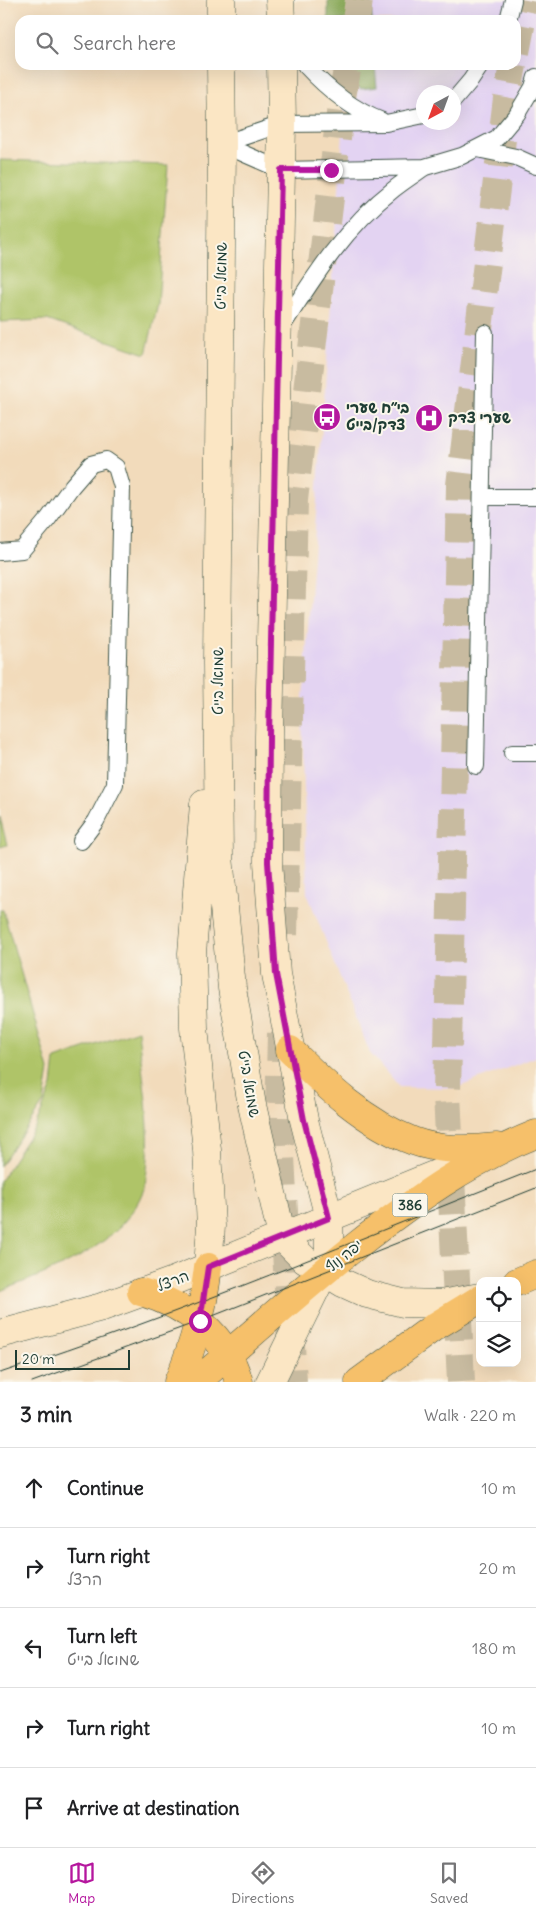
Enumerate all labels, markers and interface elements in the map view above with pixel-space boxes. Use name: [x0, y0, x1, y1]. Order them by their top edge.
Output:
search box: [15, 15, 521, 70]
icon: search: [33, 29, 61, 57]
text: Search here: [73, 31, 176, 55]
north arrow: [416, 85, 461, 130]
route end: [320, 159, 343, 182]
street label: שמואל בייט: [210, 242, 231, 310]
place label: בי״ח שערי צדק/בייט: [346, 398, 410, 434]
bus stop icon: בי״ח שערי צדק/בייט: [312, 402, 342, 432]
hospital icon: שערי צדק: [414, 403, 444, 433]
place label: שערי צדק: [448, 408, 512, 427]
street label: שמואל בייט: [208, 647, 227, 715]
street label: שמואל בייט: [234, 1049, 265, 1119]
road number: 386: [392, 1194, 428, 1216]
street label: יפה נוף: [321, 1235, 366, 1276]
street label: הרצל: [154, 1266, 192, 1295]
map controls: [476, 1277, 521, 1367]
button: locate: [476, 1277, 521, 1322]
route start: [189, 1310, 212, 1333]
button: layers: [476, 1322, 521, 1367]
scale bar: [15, 1347, 130, 1370]
text: 20 m: [22, 1350, 55, 1368]
text: 3 min: [20, 1401, 72, 1428]
text: Walk · 220 m: [424, 1405, 516, 1425]
icon: ahead: [20, 1474, 48, 1502]
text: Continue: [67, 1476, 144, 1500]
text: 10 m: [481, 1478, 516, 1498]
text: Turn right: [67, 1544, 150, 1568]
icon: right: [20, 1554, 48, 1582]
text: 20 m: [479, 1558, 516, 1578]
text: הרצל: [67, 1569, 102, 1589]
text: Turn left: [67, 1624, 137, 1648]
icon: left: [20, 1634, 48, 1662]
text: 180 m: [472, 1638, 516, 1658]
text: שמואל בייט: [67, 1649, 139, 1669]
icon: right: [20, 1714, 48, 1742]
text: Turn right: [67, 1716, 150, 1740]
text: 10 m: [481, 1718, 516, 1738]
icon: arrive: [20, 1794, 48, 1822]
text: Arrive at destination: [67, 1796, 240, 1820]
tab: Map: [68, 1859, 96, 1907]
tab: Directions: [231, 1859, 294, 1907]
tab: Saved: [430, 1859, 468, 1907]

